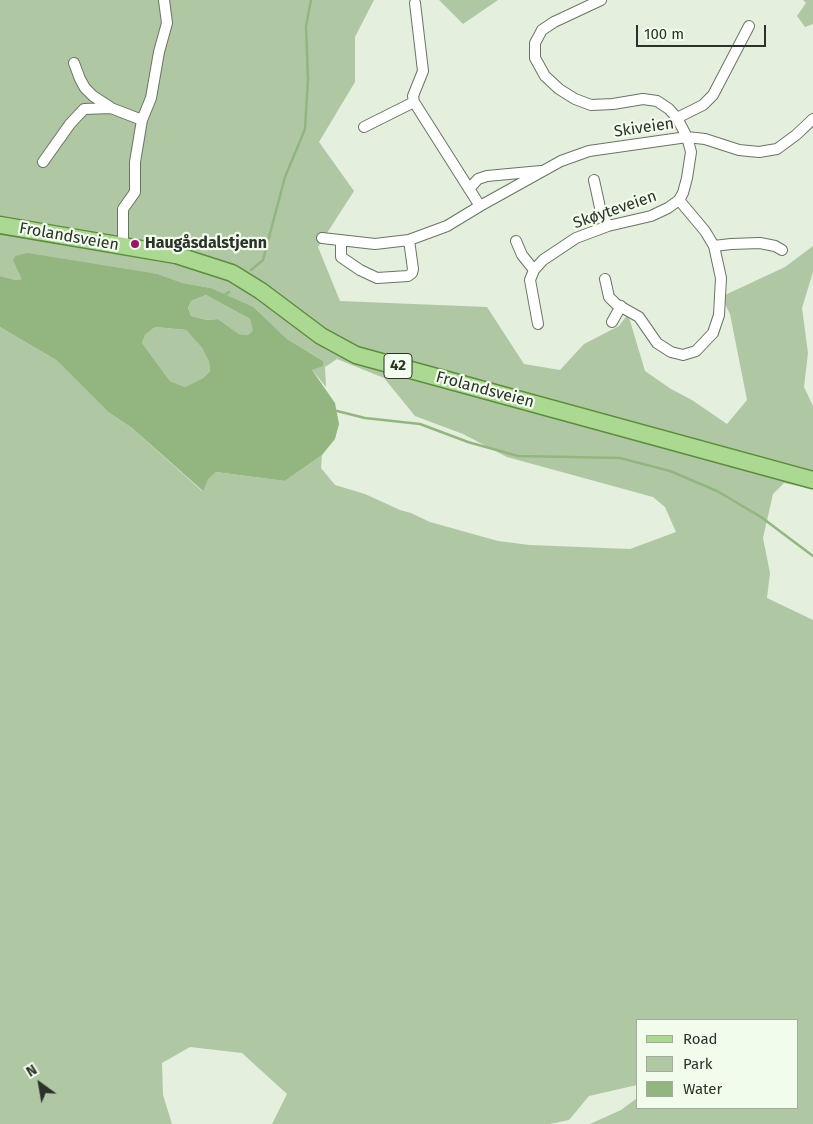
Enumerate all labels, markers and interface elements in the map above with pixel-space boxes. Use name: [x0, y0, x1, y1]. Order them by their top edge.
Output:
scale bar: [638, 15, 768, 47]
text: 100 m: [644, 25, 684, 43]
street label: Skiveien: [613, 114, 675, 142]
street label: Skøyteveien: [571, 187, 659, 233]
street label: Frolandsveien: [18, 219, 120, 255]
place label: Haugåsdalstjenn: [145, 234, 267, 254]
marker: Haugåsdalstjenn: [129, 238, 141, 250]
road number: 42: [384, 354, 412, 378]
street label: Frolandsveien: [434, 368, 536, 412]
legend: [636, 1019, 798, 1109]
text: Road: [683, 1030, 718, 1048]
text: Park: [683, 1055, 713, 1073]
north arrow: [15, 1059, 65, 1109]
text: N: [23, 1061, 40, 1081]
text: Water: [683, 1080, 722, 1098]

